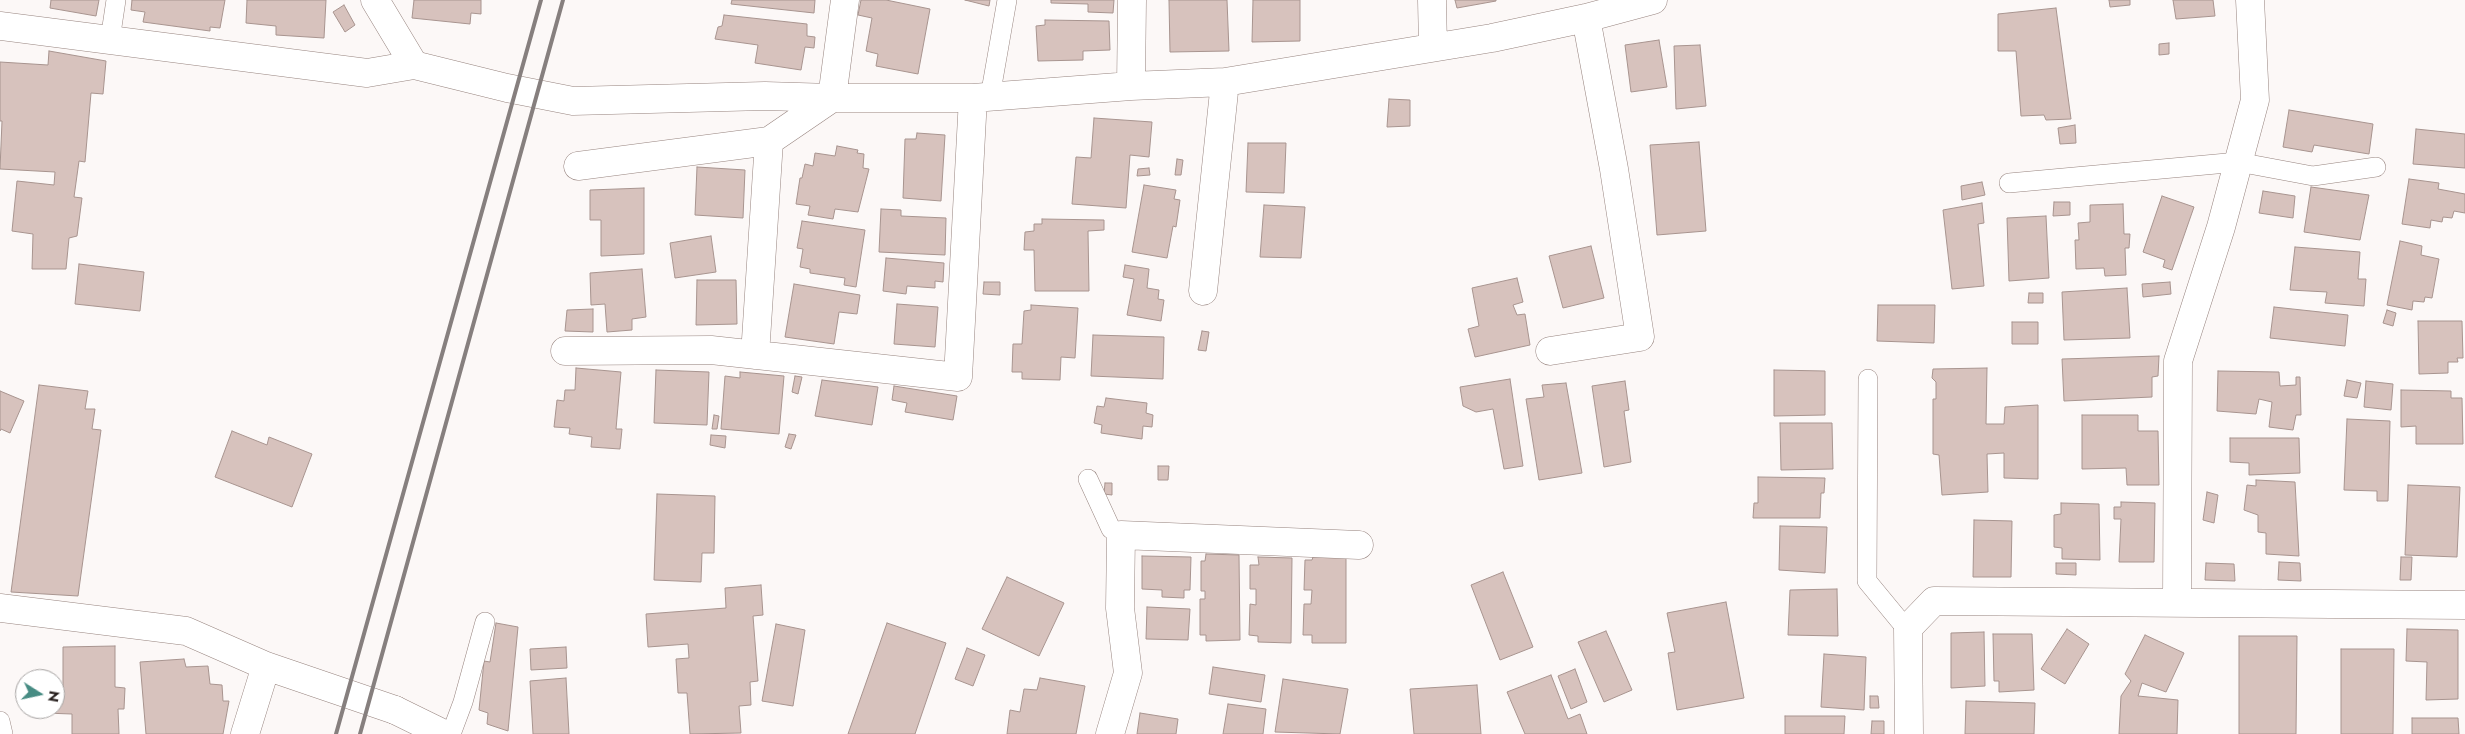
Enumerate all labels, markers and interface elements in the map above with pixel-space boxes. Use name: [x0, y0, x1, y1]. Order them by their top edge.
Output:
north arrow: [15, 669, 65, 719]
text: N: [43, 689, 65, 704]

